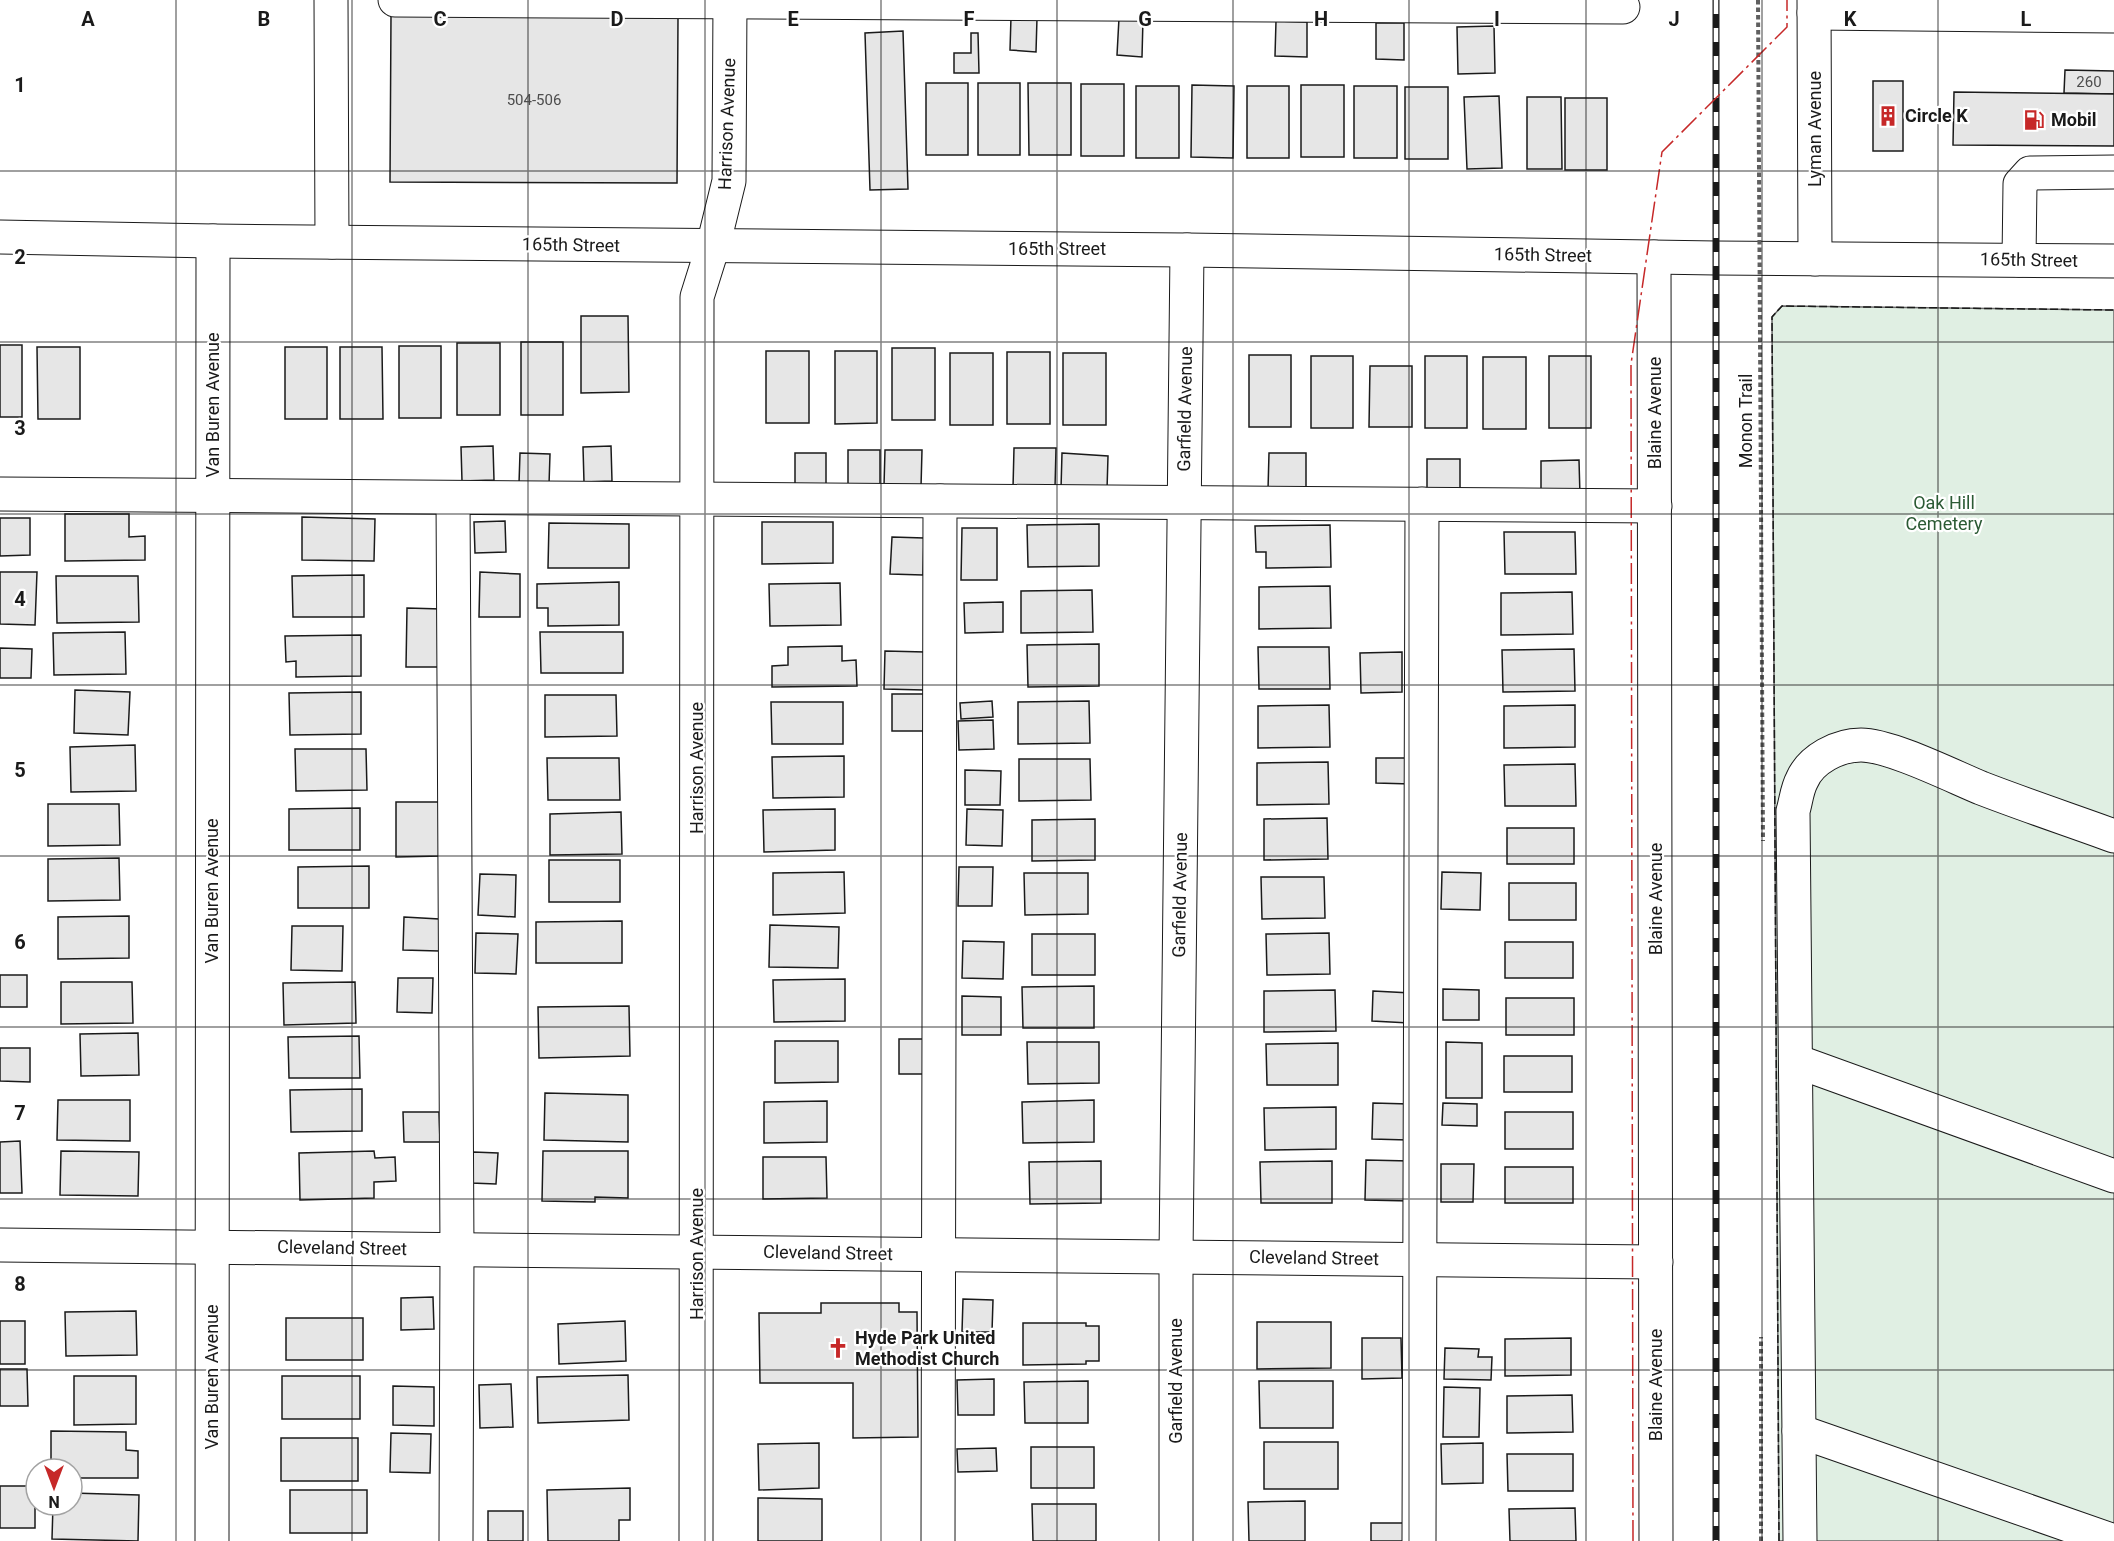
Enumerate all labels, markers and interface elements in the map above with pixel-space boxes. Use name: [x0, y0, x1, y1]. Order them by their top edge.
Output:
text: A: [81, 7, 95, 31]
text: B: [258, 7, 270, 31]
text: C: [433, 7, 447, 31]
text: D: [611, 7, 624, 31]
text: E: [787, 7, 799, 31]
text: F: [964, 7, 975, 31]
text: G: [1138, 7, 1152, 31]
text: H: [1314, 7, 1328, 31]
text: I: [1494, 7, 1500, 31]
text: J: [1668, 7, 1680, 31]
text: K: [1844, 7, 1857, 31]
text: L: [2021, 7, 2032, 31]
street label: Harrison Avenue: [714, 58, 739, 190]
street label: Lyman Avenue: [1804, 71, 1825, 187]
text: 1: [14, 73, 26, 97]
house number: 260: [2076, 73, 2102, 91]
house number: 504-506: [507, 91, 561, 109]
building icon: Circle K: [1876, 104, 1900, 128]
place label: Circle K: [1905, 105, 1968, 126]
fuel station icon: Mobil: [2022, 108, 2046, 132]
place label: Mobil: [2051, 109, 2097, 130]
street label: 165th Street: [522, 233, 620, 256]
street label: 165th Street: [1008, 238, 1106, 259]
street label: 165th Street: [1494, 243, 1592, 266]
text: 2: [14, 245, 26, 269]
street label: 165th Street: [1980, 248, 2078, 271]
street label: Van Buren Avenue: [202, 332, 223, 478]
street label: Garfield Avenue: [1173, 346, 1196, 472]
street label: Blaine Avenue: [1644, 357, 1665, 469]
street label: Monon Trail: [1735, 374, 1756, 468]
text: 3: [14, 416, 26, 440]
park label: Oak Hill Cemetery: [1906, 492, 1983, 534]
text: 4: [14, 587, 26, 611]
street label: Harrison Avenue: [686, 702, 707, 834]
text: 5: [14, 758, 26, 782]
street label: Van Buren Avenue: [201, 818, 222, 964]
street label: Garfield Avenue: [1168, 832, 1191, 958]
street label: Blaine Avenue: [1645, 843, 1666, 955]
text: 6: [14, 930, 26, 954]
text: 7: [14, 1101, 26, 1125]
street label: Harrison Avenue: [686, 1188, 707, 1320]
street label: Cleveland Street: [277, 1236, 407, 1259]
street label: Cleveland Street: [763, 1241, 893, 1264]
street label: Cleveland Street: [1249, 1246, 1379, 1269]
text: 8: [14, 1272, 26, 1296]
street label: Van Buren Avenue: [201, 1304, 222, 1450]
street label: Garfield Avenue: [1165, 1318, 1186, 1444]
place label: Hyde Park United Methodist Church: [855, 1327, 999, 1369]
street label: Blaine Avenue: [1645, 1329, 1666, 1441]
church icon: Hyde Park United Methodist Church: [826, 1336, 850, 1360]
north arrow: [24, 1457, 84, 1517]
text: N: [48, 1492, 60, 1511]

